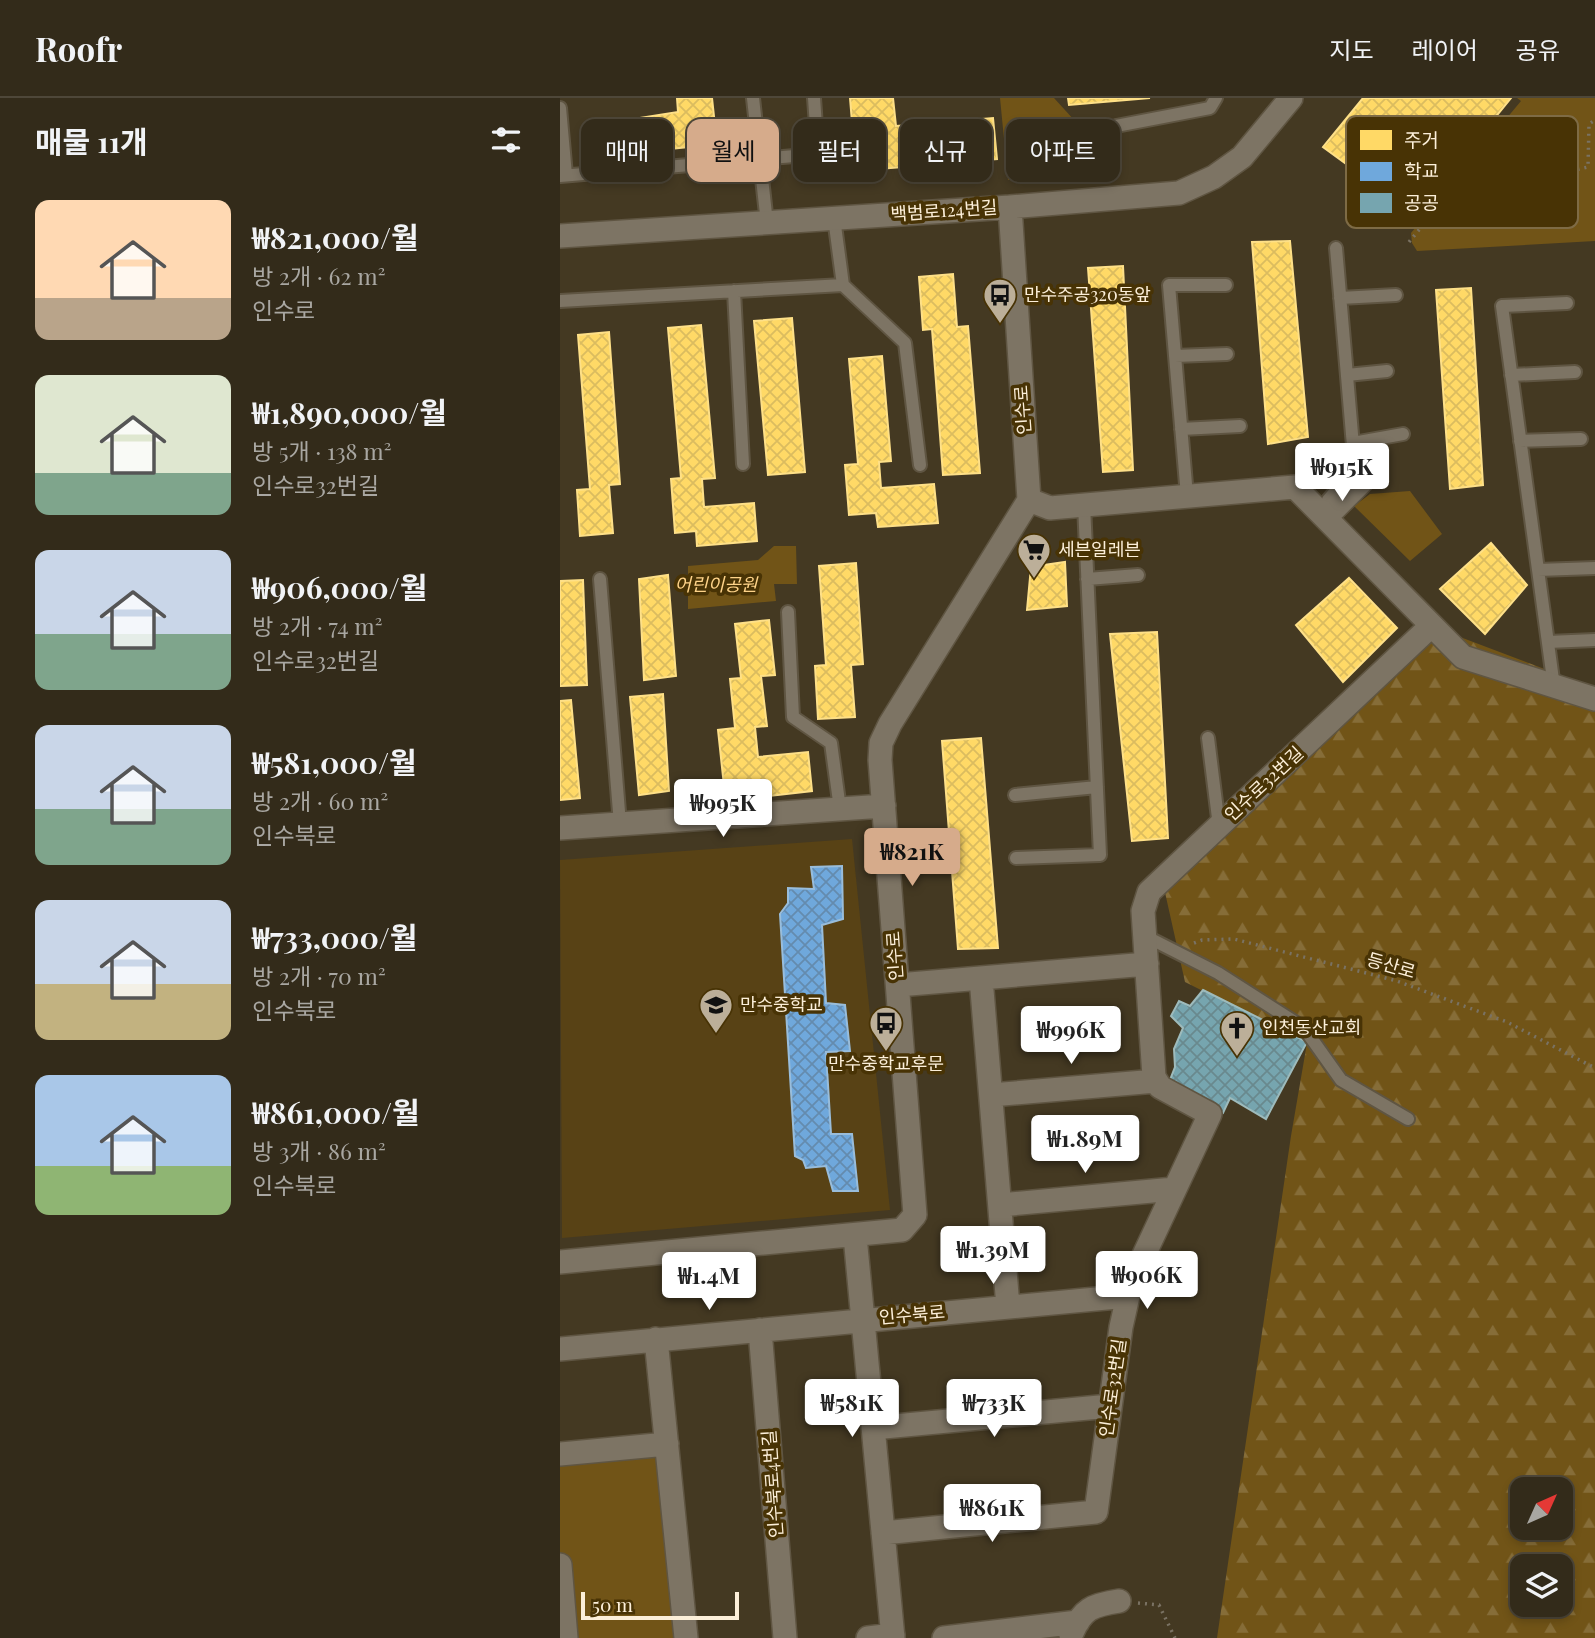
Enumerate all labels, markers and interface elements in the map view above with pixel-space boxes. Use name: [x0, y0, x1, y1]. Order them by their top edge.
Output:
text: Roofr: [35, 26, 122, 70]
text: 지도: [1329, 33, 1374, 65]
text: 레이어: [1412, 33, 1478, 65]
text: 공유: [1516, 33, 1560, 65]
legend: [1346, 116, 1578, 228]
chip: 매매: [581, 119, 673, 182]
chip: 월세: [687, 119, 779, 182]
chip: 필터: [793, 119, 886, 182]
chip: 신규: [900, 119, 992, 182]
chip: 아파트: [1006, 119, 1120, 182]
text: 매물 11개: [35, 121, 148, 161]
icon: filters: [487, 121, 525, 159]
text: 주거: [1404, 126, 1439, 152]
text: 학교: [1404, 157, 1439, 183]
text: 공공: [1404, 189, 1439, 215]
street label: 백범로124번길: [890, 194, 998, 226]
text: ₩821,000/월: [252, 217, 419, 257]
icon: home: [91, 228, 175, 312]
text: 방 2개 · 62 m²: [252, 260, 385, 291]
bus stop icon: 만수주공320동앞: [981, 276, 1019, 325]
place label: 만수주공320동앞: [1024, 282, 1151, 306]
text: 인수로: [252, 294, 315, 325]
street label: 인수로: [1008, 384, 1036, 436]
text: ₩1,890,000/월: [252, 392, 447, 432]
icon: home: [91, 403, 175, 487]
text: 방 5개 · 138 m²: [252, 435, 392, 466]
pin: ₩915K: [1293, 444, 1391, 503]
text: ₩915K: [1311, 450, 1373, 481]
text: 인수로32번길: [252, 469, 379, 500]
supermarket icon: 세븐일레븐: [1015, 531, 1053, 580]
place label: 세븐일레븐: [1058, 537, 1141, 561]
text: ₩906,000/월: [252, 567, 427, 607]
park label: 어린이공원: [675, 572, 759, 596]
icon: home: [91, 578, 175, 662]
text: 방 2개 · 74 m²: [252, 610, 382, 641]
text: 인수로32번길: [252, 644, 379, 675]
street label: 인수로32번길: [1219, 741, 1308, 826]
text: ₩581,000/월: [252, 742, 417, 782]
icon: home: [91, 753, 175, 837]
pin: ₩995K: [674, 780, 772, 839]
text: 방 2개 · 60 m²: [252, 785, 388, 816]
text: ₩995K: [690, 786, 756, 817]
text: 인수북로: [252, 819, 337, 850]
pin: ₩821K: [863, 828, 961, 888]
text: ₩821K: [880, 835, 944, 866]
text: ₩733,000/월: [252, 917, 417, 957]
icon: home: [91, 928, 175, 1012]
street label: 인수로: [880, 930, 908, 982]
street label: 등산로: [1364, 947, 1418, 983]
text: 방 2개 · 70 m²: [252, 960, 386, 991]
school or university icon: 만수중학교: [697, 986, 735, 1035]
place label: 만수중학교: [740, 992, 823, 1016]
text: 인수북로: [252, 994, 337, 1025]
bus stop icon: 만수중학교후문: [867, 1004, 905, 1053]
pin: ₩996K: [1022, 1006, 1120, 1066]
church icon: 인천동산교회: [1218, 1009, 1256, 1058]
text: ₩996K: [1037, 1013, 1105, 1044]
place label: 인천동산교회: [1262, 1015, 1361, 1039]
place label: 만수중학교후문: [828, 1051, 944, 1075]
text: ₩861,000/월: [252, 1092, 420, 1132]
icon: home: [91, 1103, 175, 1187]
pin: ₩1.89M: [1028, 1116, 1142, 1175]
text: ₩1.89M: [1047, 1122, 1123, 1153]
text: 방 3개 · 86 m²: [252, 1135, 386, 1166]
text: 인수북로: [252, 1169, 337, 1200]
pin: ₩1.39M: [936, 1226, 1050, 1286]
text: ₩1.39M: [956, 1233, 1030, 1264]
pin: ₩1.4M: [660, 1252, 758, 1312]
pin: ₩906K: [1098, 1252, 1196, 1311]
text: ₩906K: [1112, 1258, 1182, 1289]
text: ₩1.4M: [678, 1259, 740, 1290]
street label: 인수북로: [878, 1299, 946, 1329]
street label: 인수로32번길: [1093, 1337, 1131, 1439]
pin: ₩581K: [803, 1380, 901, 1439]
pin: ₩733K: [945, 1380, 1043, 1439]
text: ₩581K: [821, 1386, 883, 1417]
text: ₩733K: [963, 1386, 1025, 1417]
street label: 인수북로4번길: [756, 1429, 788, 1539]
north arrow: [1510, 1477, 1573, 1540]
map controls: [1510, 1477, 1573, 1617]
pin: ₩861K: [943, 1484, 1041, 1544]
text: ₩861K: [960, 1491, 1024, 1522]
button: layers: [1510, 1554, 1573, 1617]
scale bar: [581, 1589, 738, 1621]
text: 50 m: [592, 1591, 633, 1617]

